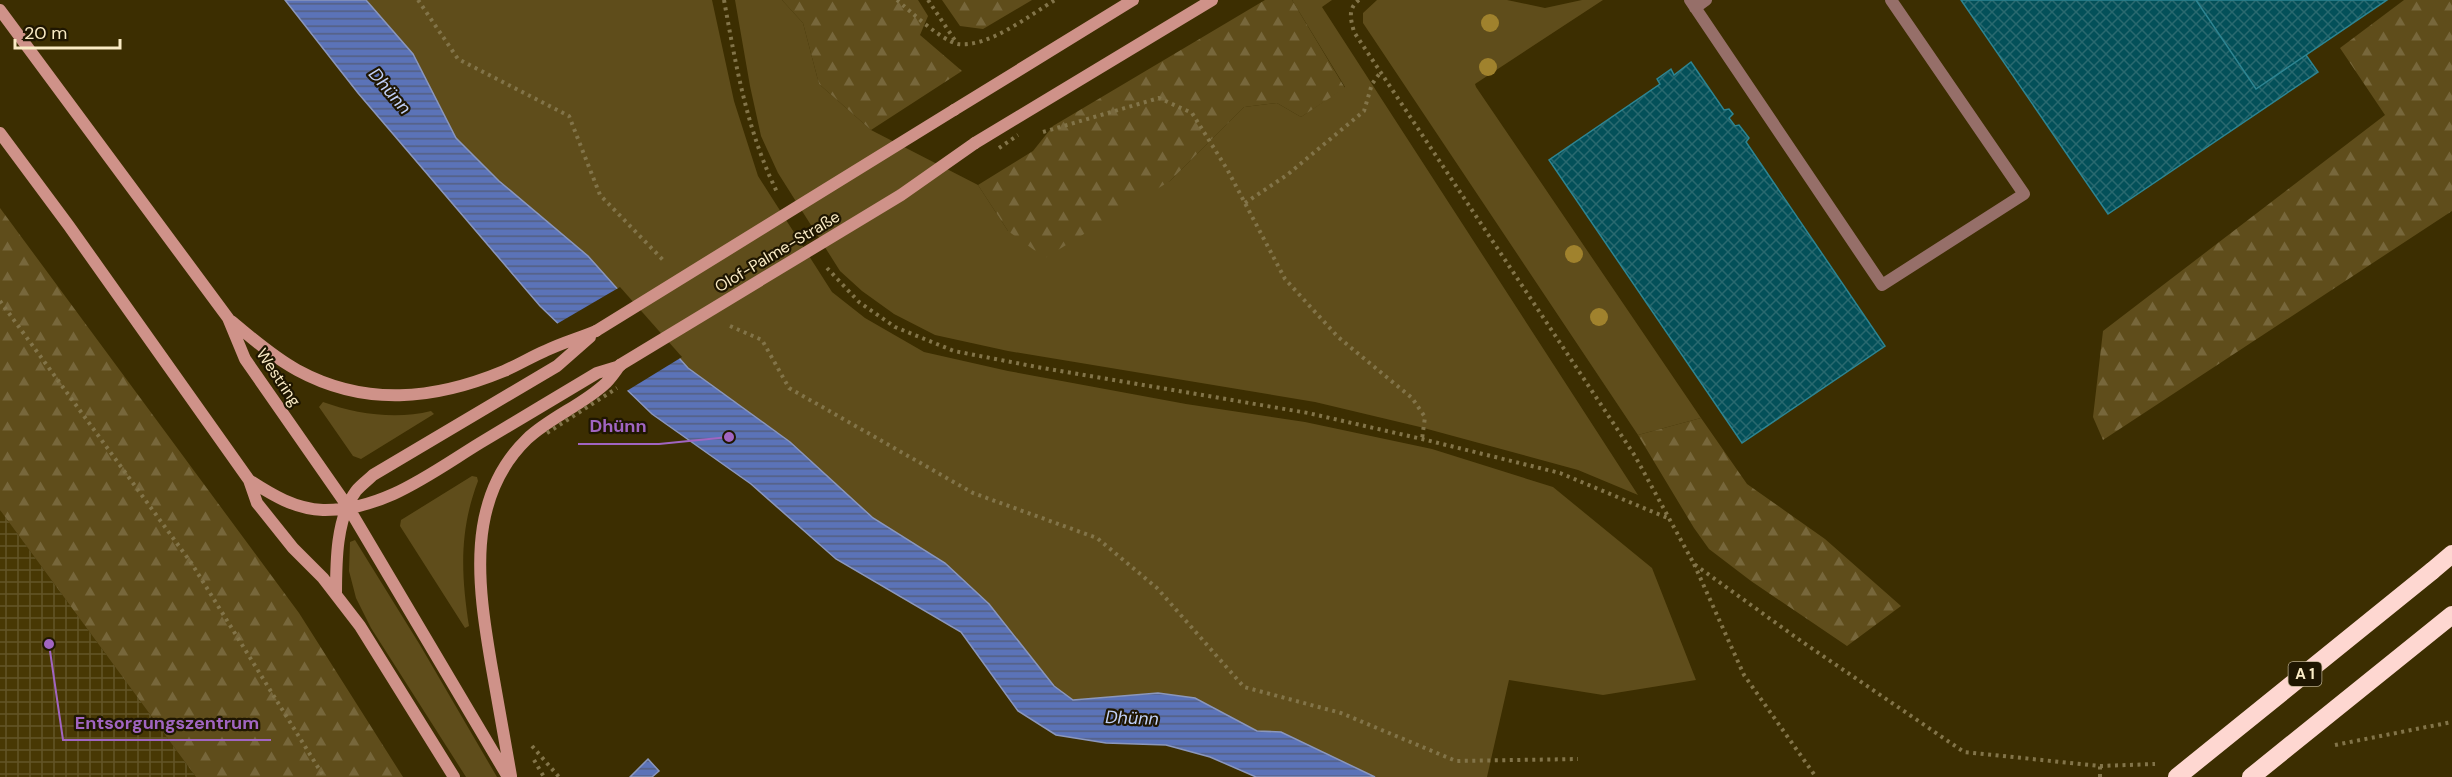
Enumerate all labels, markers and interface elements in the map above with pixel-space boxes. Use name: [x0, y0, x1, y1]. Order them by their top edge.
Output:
scale bar: [15, 12, 120, 50]
text: 20 m: [24, 21, 67, 45]
water label: Dhünn: [363, 63, 417, 119]
street label: Olof-Palme-Straße: [711, 206, 844, 297]
street label: Westring: [252, 344, 306, 410]
callout: Dhünn: [578, 408, 659, 444]
text: Dhünn: [589, 414, 647, 438]
road number: A 1: [2288, 662, 2322, 686]
callout: Entsorgungszentrum: [63, 704, 271, 740]
water label: Dhünn: [1105, 705, 1159, 731]
text: Entsorgungszentrum: [75, 711, 259, 735]

